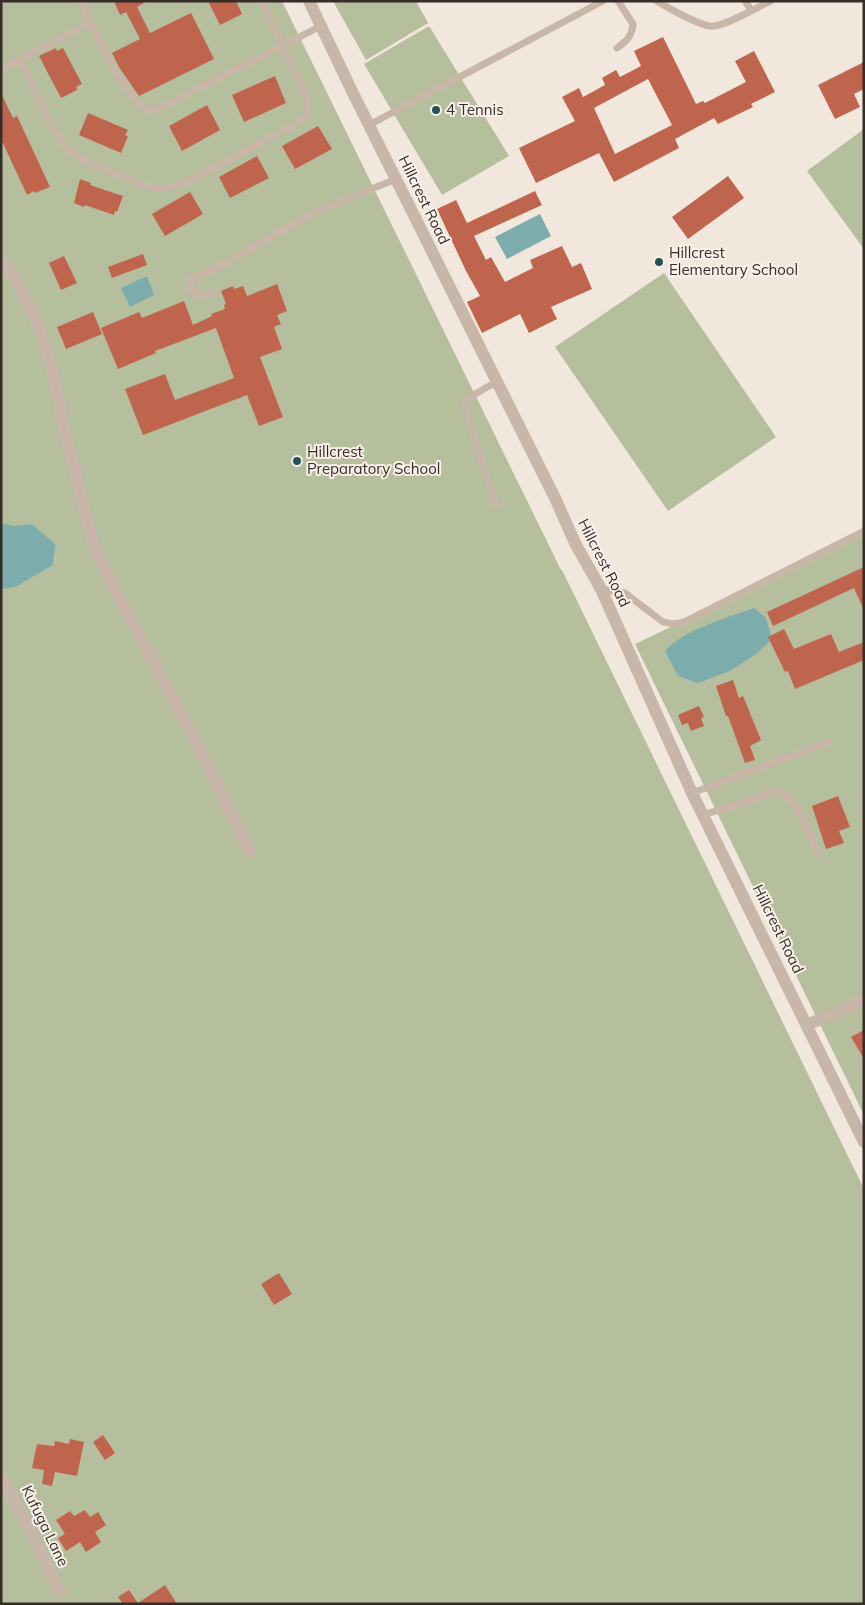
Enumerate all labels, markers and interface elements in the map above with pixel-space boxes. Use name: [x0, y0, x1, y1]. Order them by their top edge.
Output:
place label: 4 Tennis: [446, 100, 504, 119]
marker: 4 Tennis: [430, 104, 442, 116]
street label: Hillcrest Road: [395, 152, 454, 247]
place label: Hillcrest Elementary School: [669, 243, 798, 279]
marker: Hillcrest Elementary School: [653, 256, 665, 268]
place label: Hillcrest Preparatory School: [307, 442, 440, 478]
marker: Hillcrest Preparatory School: [291, 455, 303, 467]
street label: Hillcrest Road: [574, 515, 635, 610]
street label: Hillcrest Road: [749, 881, 808, 976]
street label: Kufuga Lane: [18, 1482, 73, 1569]

